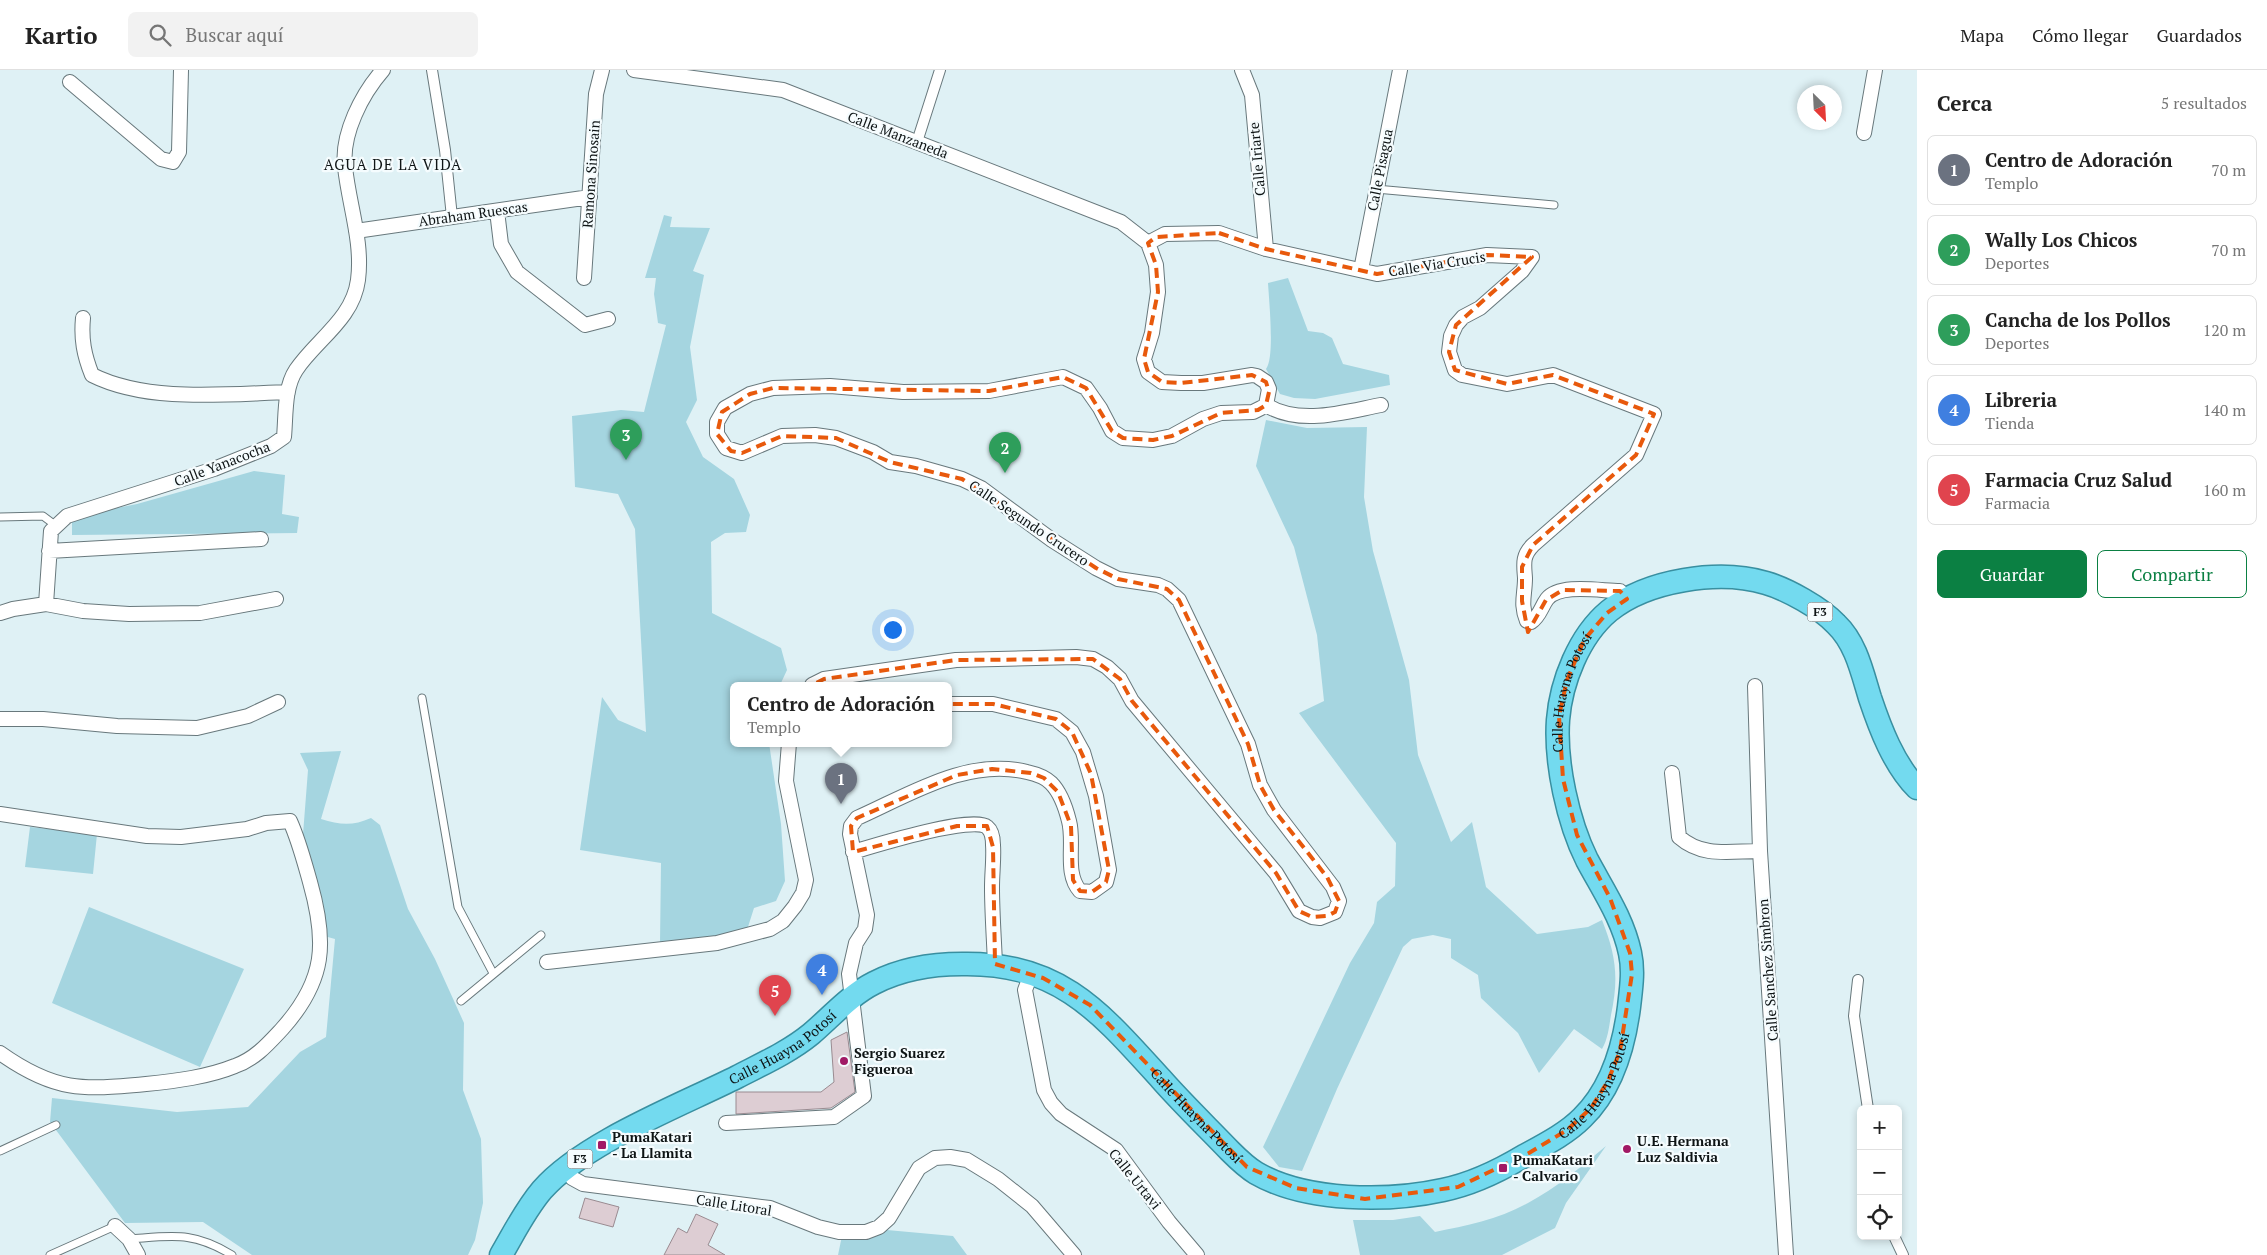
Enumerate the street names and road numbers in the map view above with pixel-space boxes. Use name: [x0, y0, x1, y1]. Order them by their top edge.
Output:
street label: Calle Manzaneda: [845, 107, 951, 163]
street label: Ramona Sinosain: [577, 119, 604, 229]
street label: Calle Iriarte: [1244, 121, 1269, 197]
street label: Calle Pisagua: [1362, 127, 1397, 213]
street label: Abraham Ruescas: [417, 196, 529, 231]
street label: Calle Via Crucis: [1387, 246, 1487, 281]
street label: Calle Yanacocha: [171, 437, 272, 491]
street label: Calle Segundo Crucero: [966, 475, 1093, 570]
road number: F3: [1808, 602, 1832, 622]
street label: Calle Huayna Potosí: [1548, 628, 1596, 753]
street label: Calle Sanchez Simbron: [1753, 898, 1782, 1042]
street label: Calle Huayna Potosí: [725, 1005, 841, 1089]
street label: Calle Huayna Potosí: [1554, 1030, 1633, 1143]
street label: Calle Huayna Potosí: [1146, 1064, 1247, 1168]
street label: Calle Urtavi: [1105, 1144, 1166, 1213]
road number: F3: [568, 1150, 592, 1168]
street label: Calle Litoral: [695, 1189, 773, 1220]

